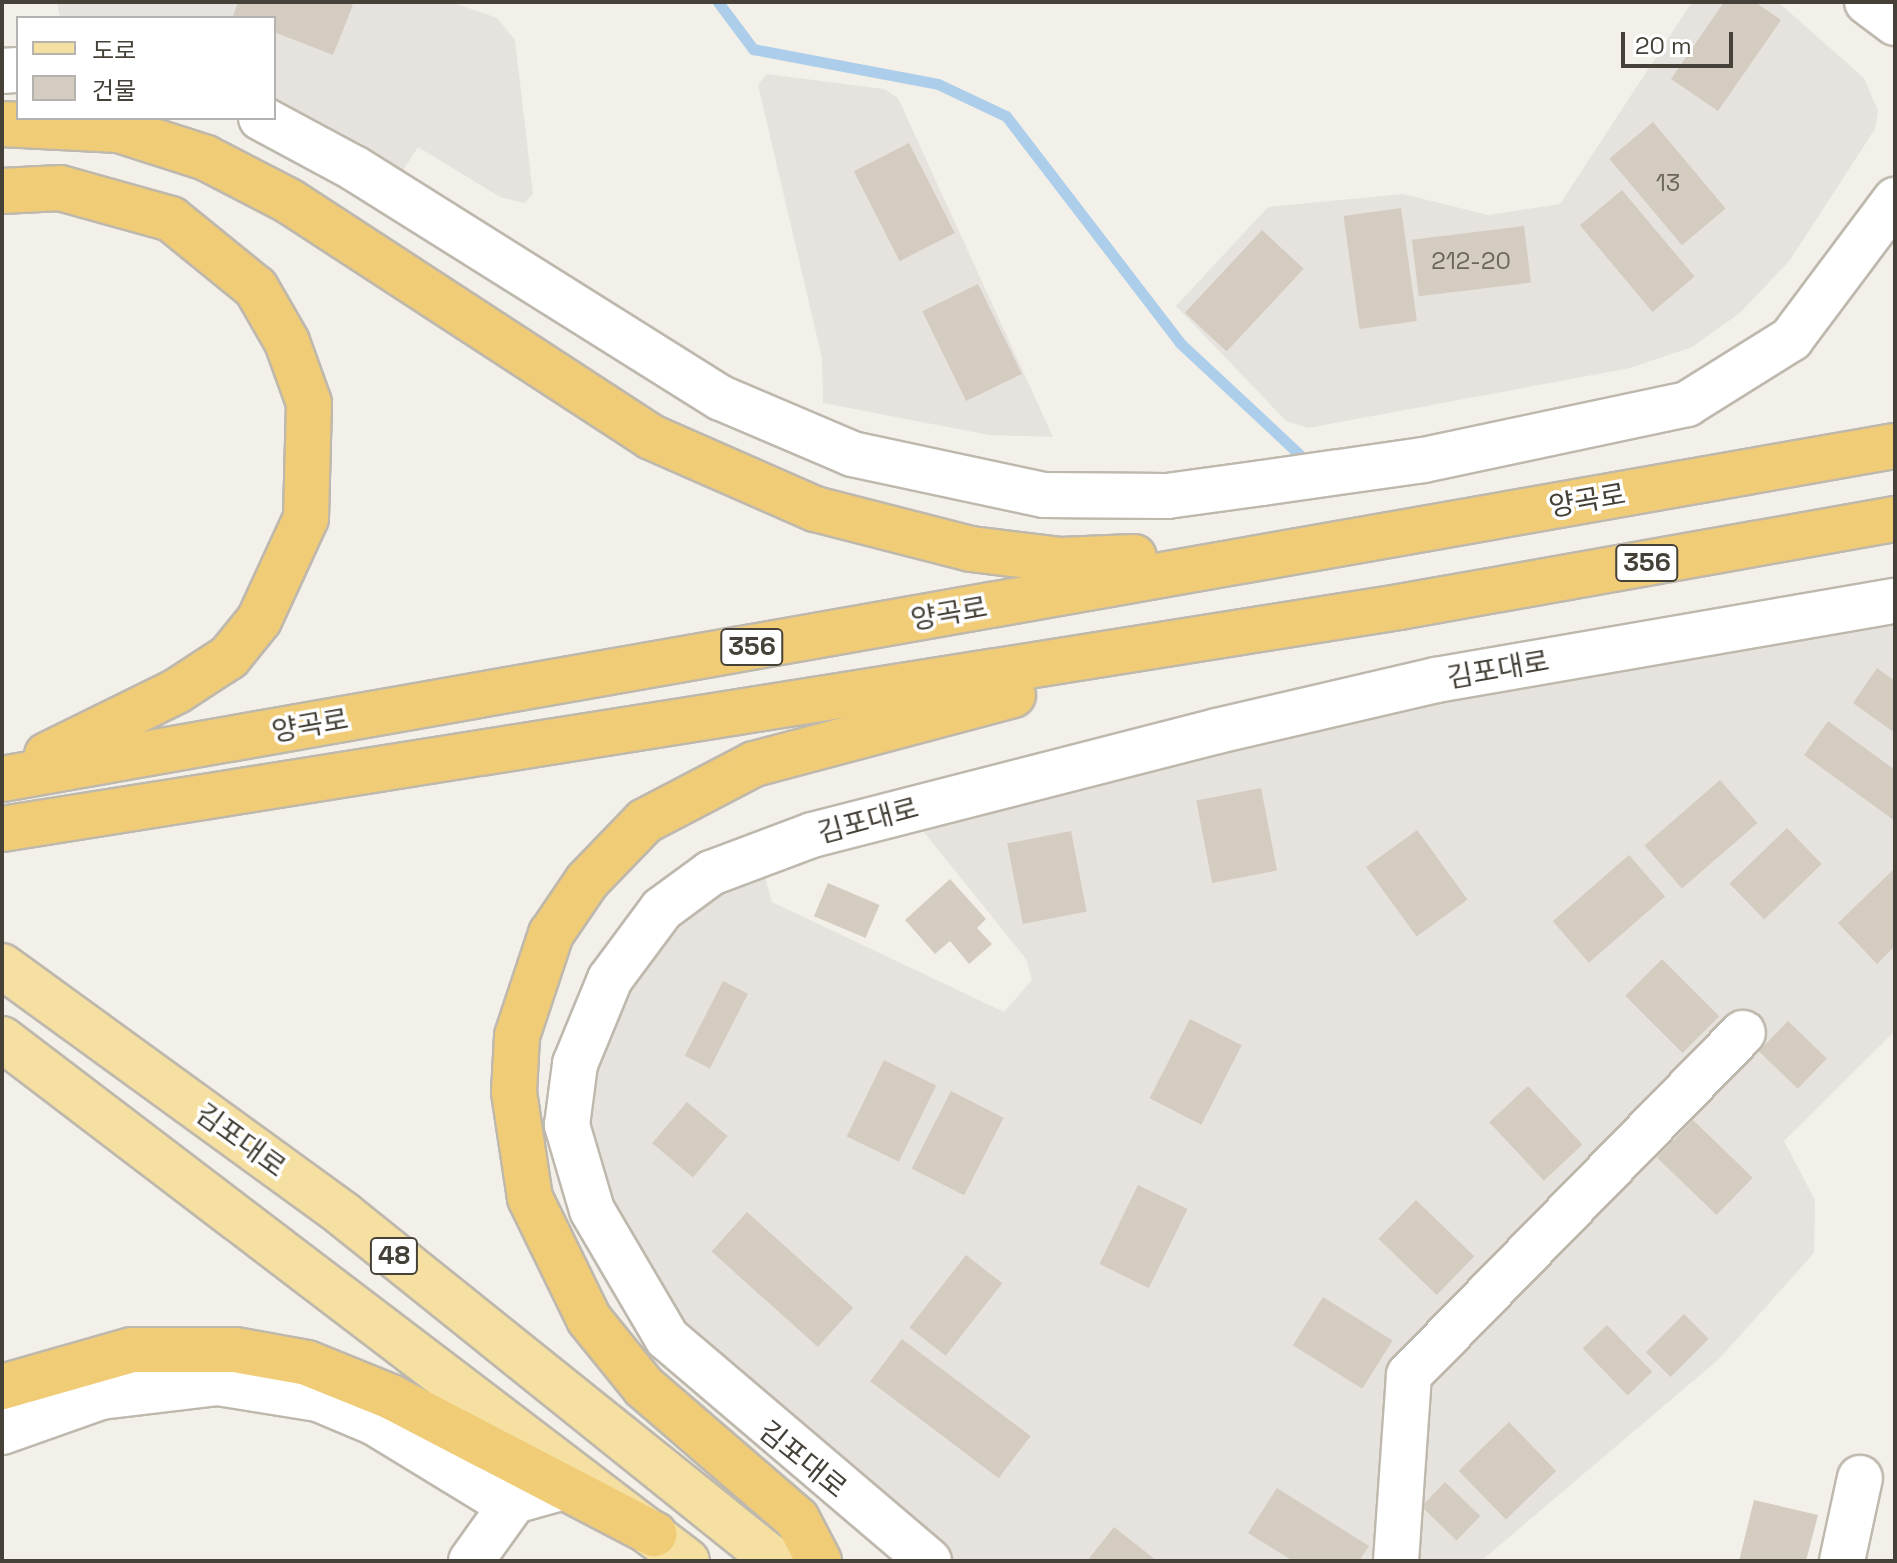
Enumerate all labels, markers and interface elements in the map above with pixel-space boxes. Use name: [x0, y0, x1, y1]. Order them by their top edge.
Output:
legend: [16, 16, 276, 120]
scale bar: [1625, 16, 1737, 66]
text: 20 m: [1635, 30, 1692, 61]
text: 도로: [92, 35, 136, 66]
text: 건물: [92, 75, 136, 106]
house number: 13: [1656, 169, 1680, 197]
house number: 212-20: [1431, 247, 1511, 275]
street label: 양곡로: [1546, 477, 1628, 523]
road number: 356: [1615, 541, 1679, 585]
street label: 양곡로: [908, 590, 990, 636]
road number: 356: [720, 625, 784, 669]
street label: 김포대로: [1444, 644, 1552, 694]
street label: 양곡로: [269, 702, 351, 748]
street label: 김포대로: [814, 790, 922, 850]
street label: 김포대로: [189, 1096, 293, 1184]
road number: 48: [368, 1234, 420, 1278]
street label: 김포대로: [752, 1414, 854, 1504]

